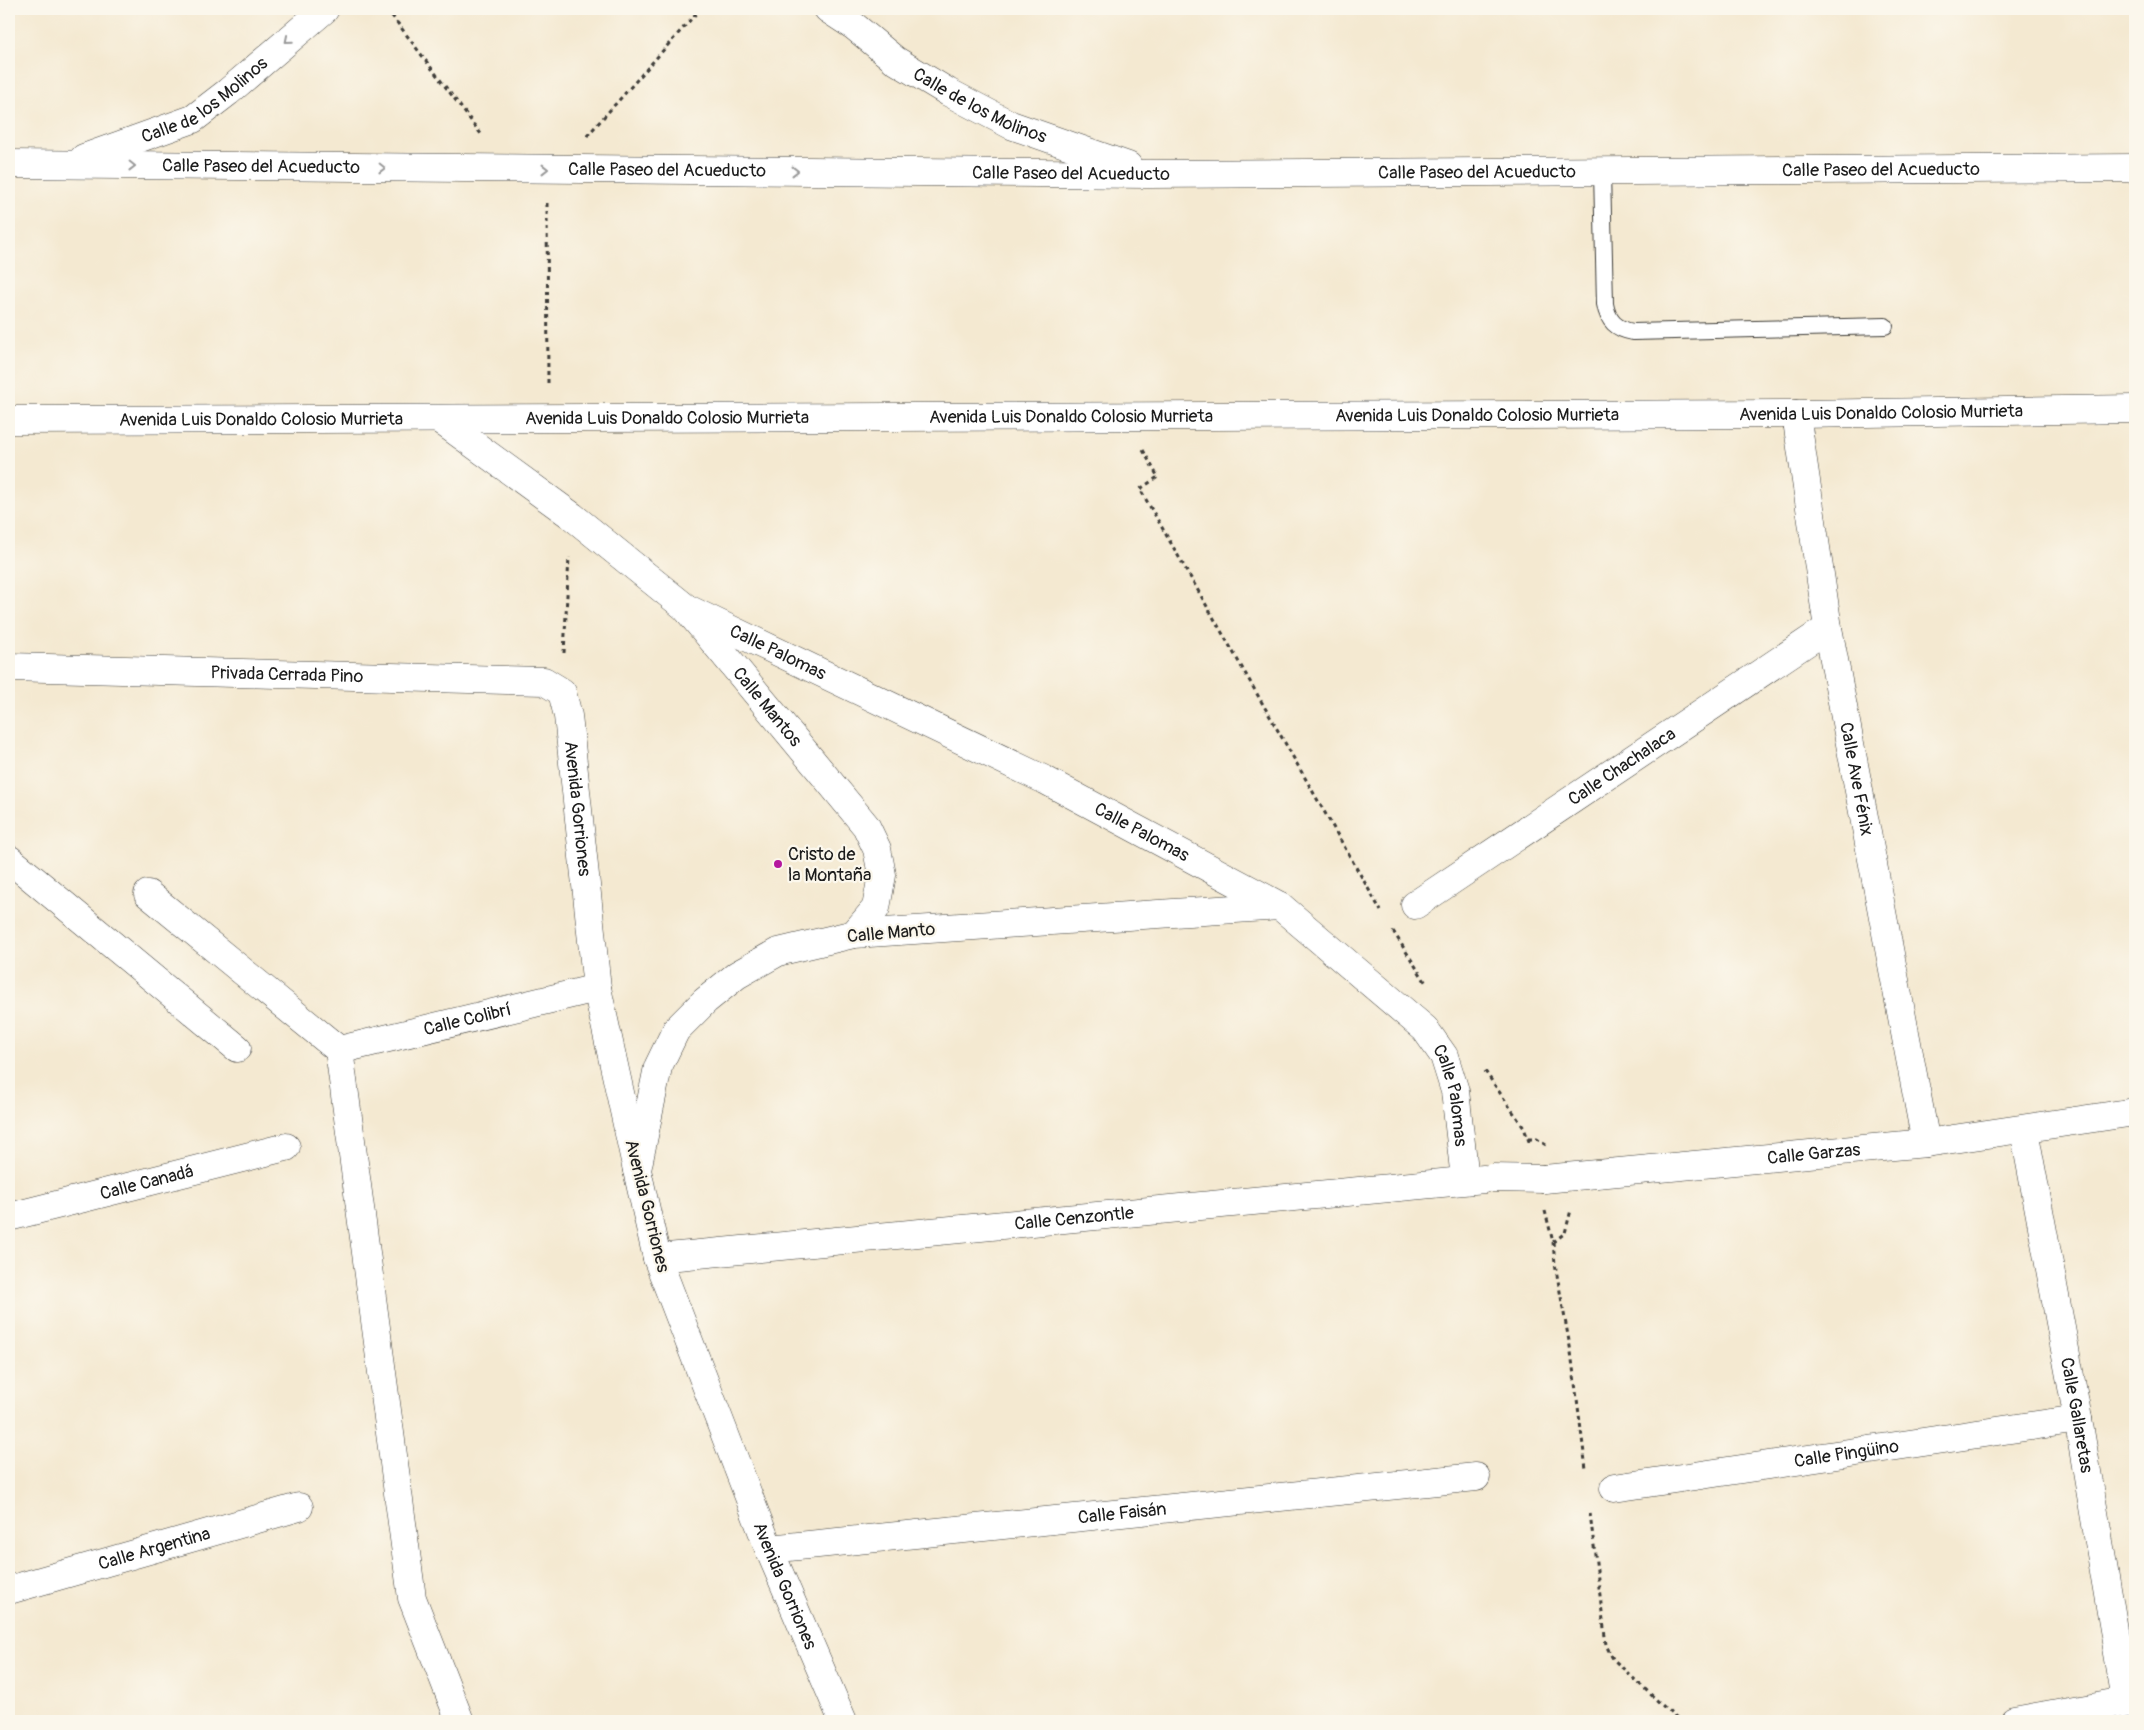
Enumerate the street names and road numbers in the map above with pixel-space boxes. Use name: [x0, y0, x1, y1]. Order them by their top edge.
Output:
street label: Calle de los Molinos: [138, 52, 272, 148]
street label: Calle de los Molinos: [909, 62, 1050, 148]
street label: Calle Paseo del Acueducto: [162, 154, 360, 179]
street label: Calle Paseo del Acueducto: [568, 157, 766, 182]
street label: Calle Paseo del Acueducto: [1782, 157, 1980, 182]
street label: Calle Paseo del Acueducto: [1378, 160, 1576, 184]
street label: Calle Paseo del Acueducto: [972, 161, 1170, 186]
street label: Avenida Luis Donaldo Colosio Murrieta: [1739, 399, 2023, 426]
street label: Avenida Luis Donaldo Colosio Murrieta: [1335, 403, 1619, 427]
street label: Avenida Luis Donaldo Colosio Murrieta: [929, 404, 1213, 428]
street label: Avenida Luis Donaldo Colosio Murrieta: [525, 406, 809, 430]
street label: Avenida Luis Donaldo Colosio Murrieta: [119, 407, 403, 431]
street label: Calle Palomas: [726, 619, 830, 685]
street label: Privada Cerrada Pino: [210, 661, 364, 688]
street label: Calle Mantos: [728, 662, 807, 751]
street label: Calle Ave Fénix: [1835, 720, 1879, 838]
street label: Calle Chachalaca: [1563, 722, 1680, 811]
street label: Avenida Gorriones: [559, 740, 597, 877]
street label: Calle Palomas: [1090, 797, 1193, 867]
street label: Calle Manto: [846, 918, 936, 948]
street label: Calle Colibrí: [421, 998, 514, 1041]
street label: Calle Palomas: [1428, 1040, 1473, 1148]
street label: Avenida Gorriones: [619, 1137, 675, 1275]
street label: Calle Garzas: [1766, 1138, 1861, 1169]
street label: Calle Canadá: [97, 1159, 196, 1205]
street label: Calle Cenzontle: [1013, 1201, 1135, 1235]
street label: Calle Gallaretas: [2055, 1356, 2098, 1475]
street label: Calle Pingüino: [1792, 1434, 1901, 1473]
street label: Calle Faisán: [1077, 1497, 1168, 1529]
street label: Avenida Gorriones: [748, 1519, 822, 1653]
street label: Calle Argentina: [96, 1522, 213, 1575]

